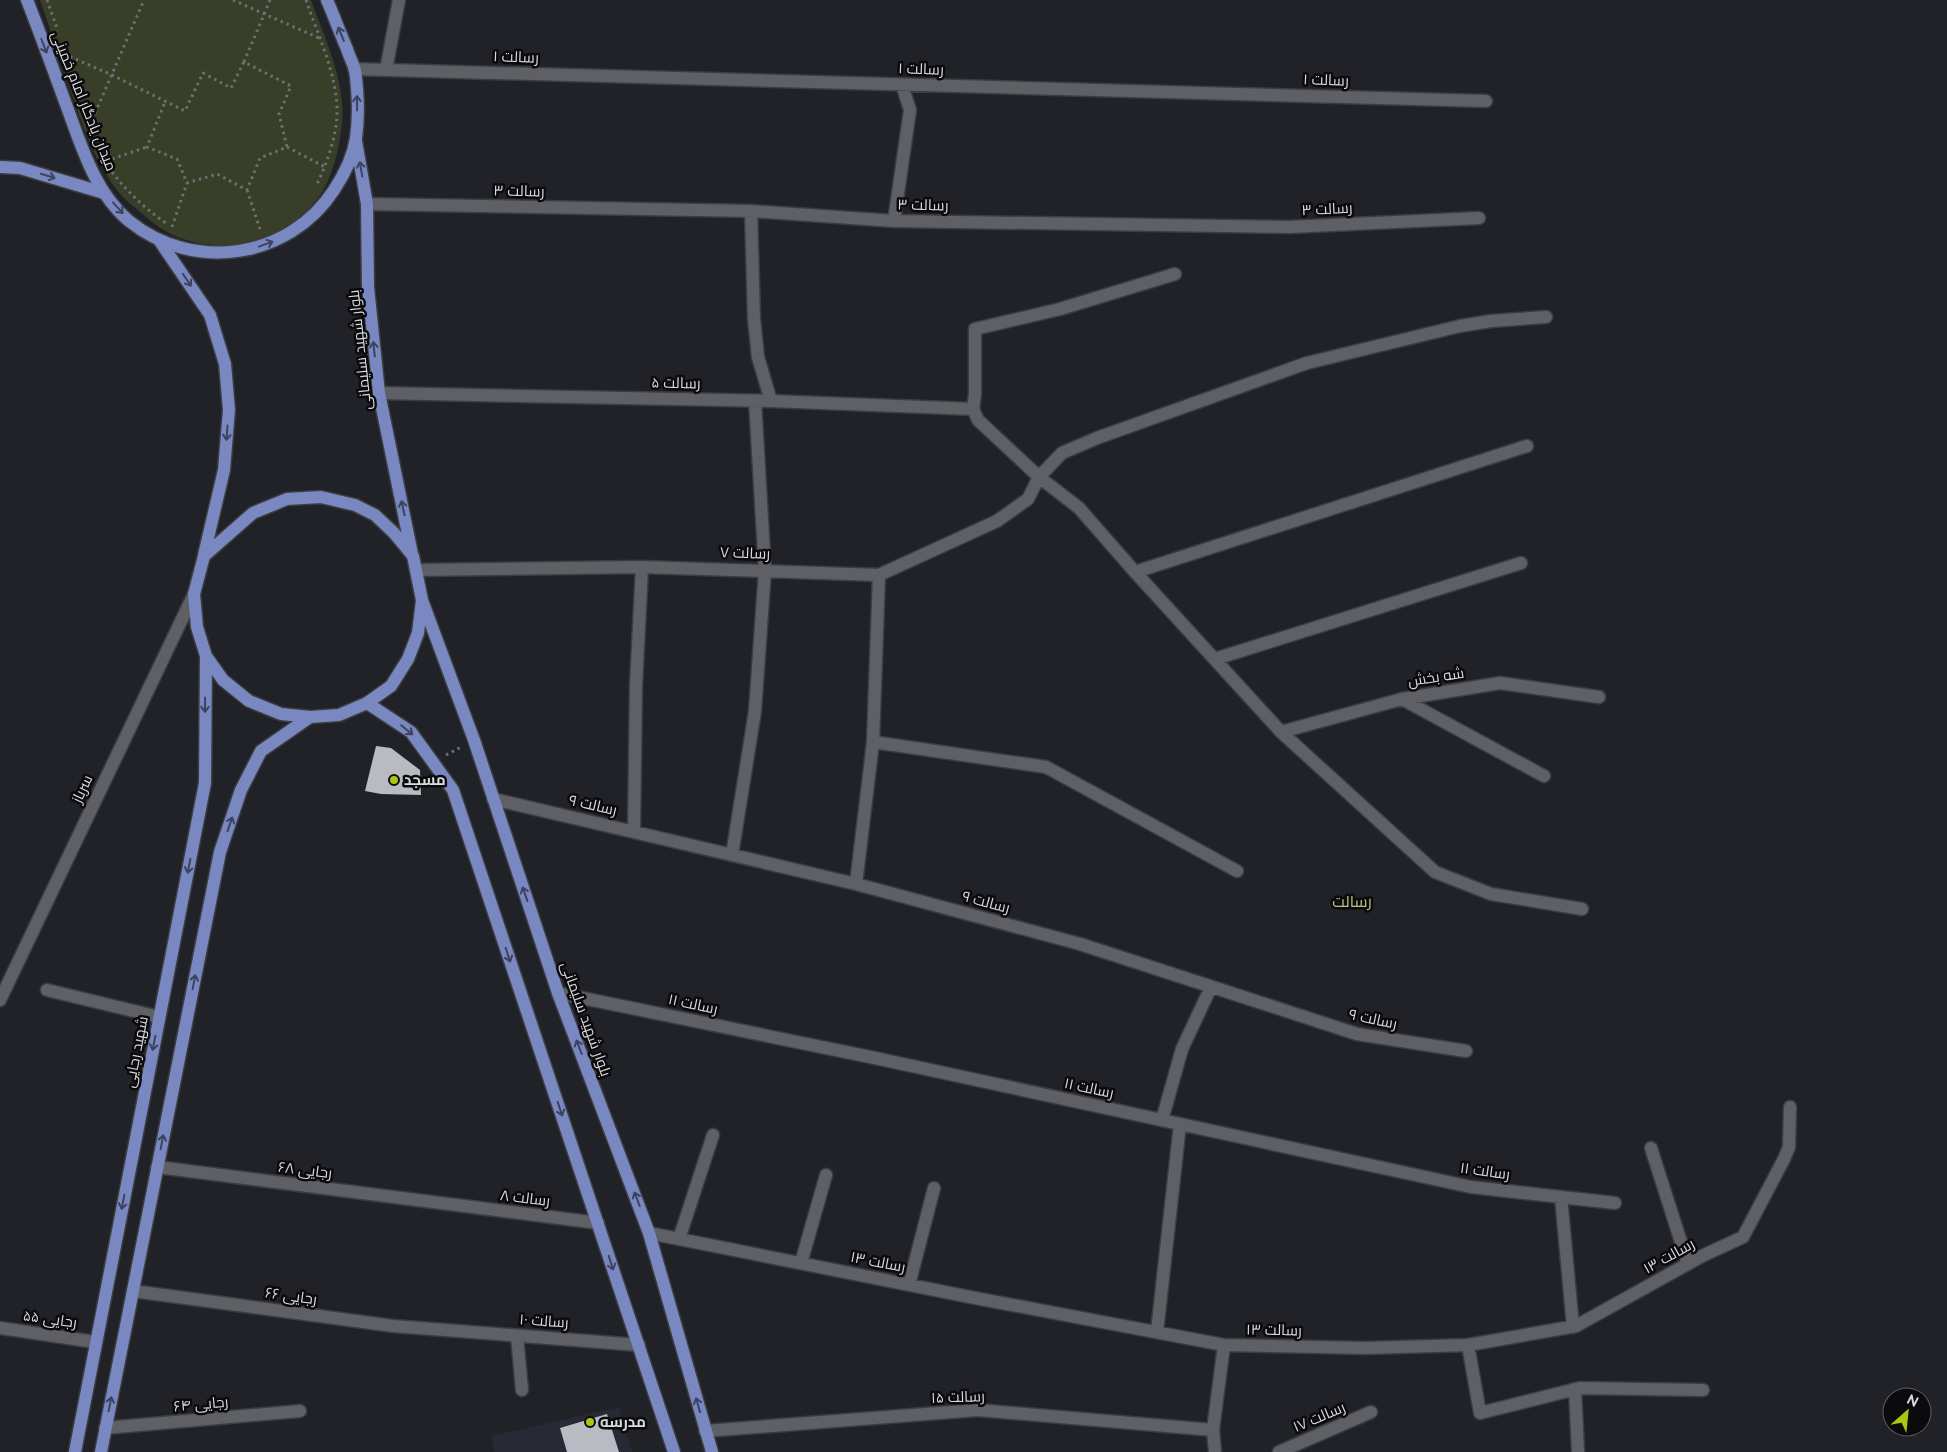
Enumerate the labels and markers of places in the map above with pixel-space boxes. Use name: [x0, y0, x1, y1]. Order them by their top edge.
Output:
place label: مسجد: [404, 771, 446, 789]
marker: مسجد: [388, 774, 400, 786]
place label: مدرسه: [600, 1413, 646, 1431]
marker: مدرسه: [584, 1416, 596, 1428]

